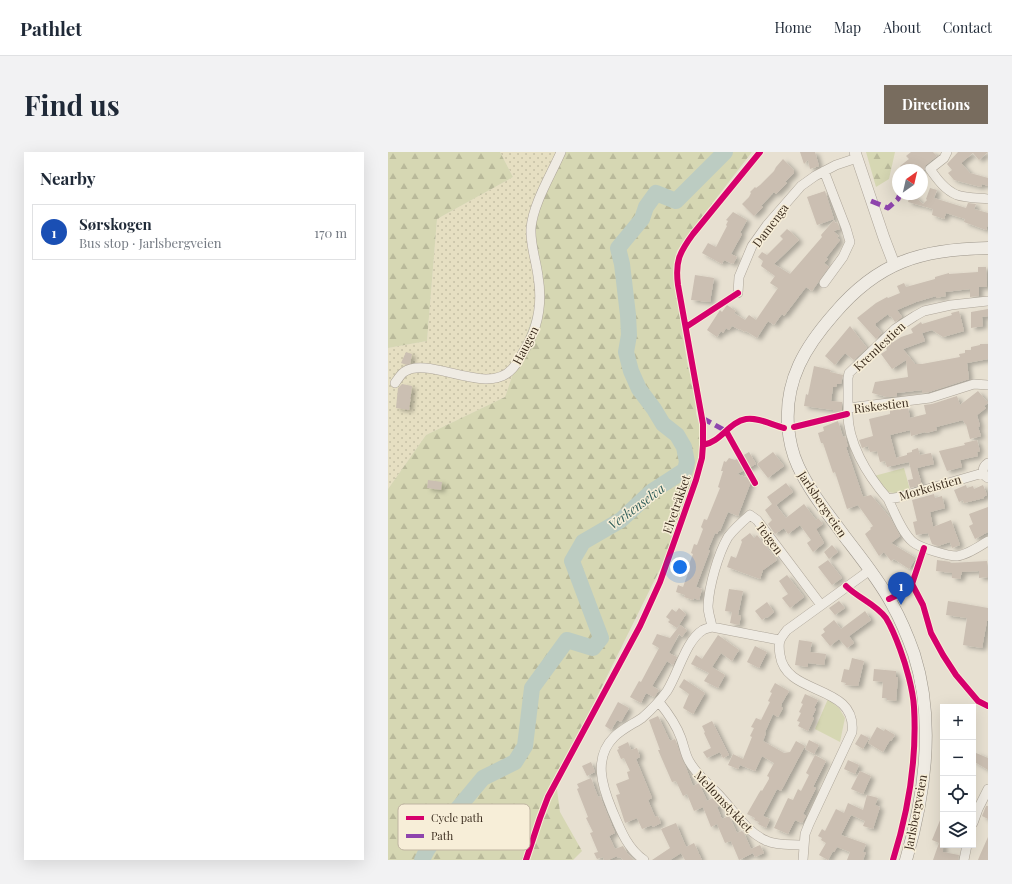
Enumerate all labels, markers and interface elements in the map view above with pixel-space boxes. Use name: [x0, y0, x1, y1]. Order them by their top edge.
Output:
text: Pathlet: [20, 15, 82, 41]
text: Home: [774, 18, 812, 37]
text: Map: [834, 18, 861, 37]
text: About: [883, 18, 921, 37]
text: Contact: [943, 18, 992, 37]
button: Directions: [884, 85, 988, 124]
text: Find us: [24, 86, 120, 123]
north arrow: [892, 164, 928, 200]
text: Nearby: [40, 167, 95, 189]
street label: Damenga: [748, 200, 792, 250]
text: Sørskogen: [79, 214, 152, 234]
text: 1: [52, 224, 56, 241]
text: 170 m: [314, 224, 347, 241]
text: Bus stop · Jarlsbergveien: [79, 234, 222, 251]
street label: Kremlestien: [850, 318, 908, 374]
street label: Haugen: [508, 323, 542, 367]
street label: Riskestien: [853, 394, 909, 416]
street label: Jarlsbergveien: [794, 467, 851, 540]
street label: Morkelstien: [897, 470, 963, 504]
street label: Elvetråkket: [659, 472, 694, 535]
water label: Verkenselva: [604, 479, 668, 533]
street label: Teigen: [753, 519, 787, 557]
your location: [670, 557, 690, 577]
pin: 1: [888, 572, 914, 605]
map controls: [940, 704, 976, 848]
button: +: [940, 704, 976, 740]
button: −: [940, 740, 976, 776]
street label: Mellomstykket: [691, 767, 757, 836]
street label: Jarlsbergveien: [900, 773, 930, 852]
button: locate: [940, 776, 976, 812]
legend: [398, 804, 530, 850]
text: Cycle path: [431, 810, 483, 825]
button: layers: [940, 812, 976, 848]
text: Path: [431, 828, 454, 843]

